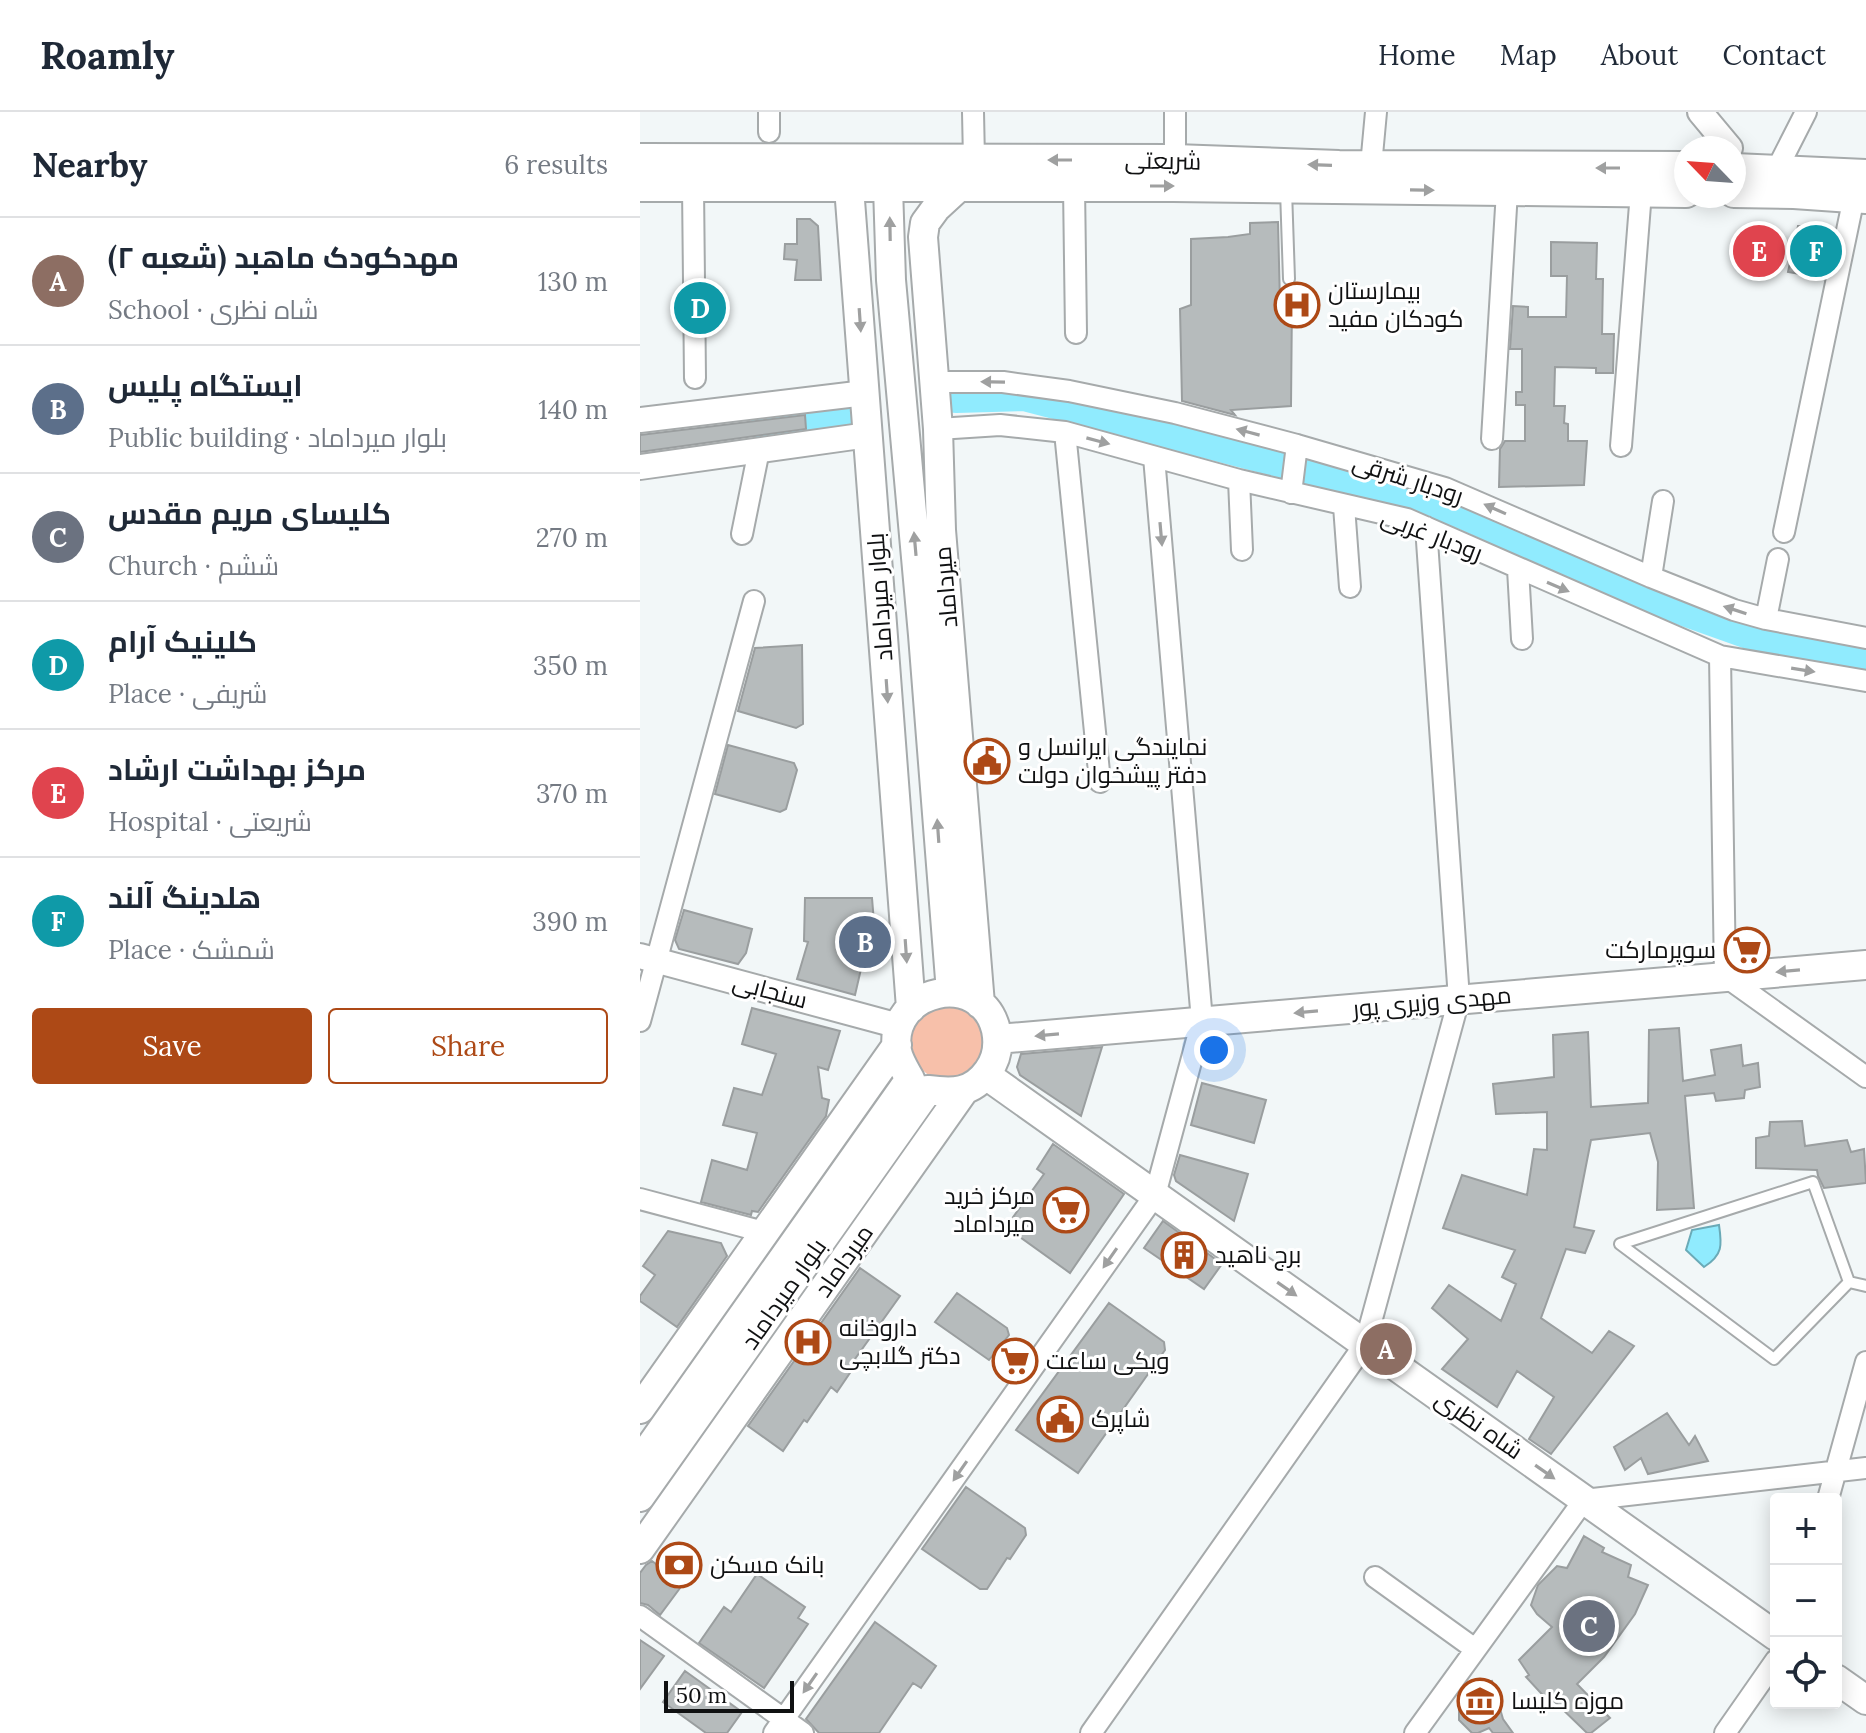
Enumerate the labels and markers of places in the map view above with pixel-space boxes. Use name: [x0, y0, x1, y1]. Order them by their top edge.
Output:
pin: E: [1733, 221, 1785, 281]
pin: F: [1790, 221, 1842, 281]
place label: بیمارستان کودکان مفید: [1328, 275, 1463, 334]
pin: D: [674, 278, 726, 338]
hospital icon: بیمارستان کودکان مفید: [1273, 281, 1321, 329]
place label: نمایندگی ایرانسل و دفتر پیشخوان دولت: [1018, 731, 1207, 791]
public building icon: نمایندگی ایرانسل و دفتر پیشخوان دولت: [963, 737, 1011, 785]
pin: B: [839, 912, 891, 972]
supermarket icon: سوپرمارکت: [1723, 926, 1771, 974]
place label: سوپرمارکت: [1605, 934, 1716, 966]
place label: مرکز خرید میرداماد: [944, 1180, 1035, 1239]
supermarket icon: مرکز خرید میرداماد: [1042, 1186, 1090, 1234]
building icon: برج ناهید: [1160, 1231, 1208, 1279]
place label: برج ناهید: [1215, 1239, 1301, 1271]
place label: داروخانه دکتر گلابچی: [839, 1312, 961, 1372]
hospital icon: داروخانه دکتر گلابچی: [784, 1318, 832, 1366]
pin: A: [1360, 1319, 1412, 1379]
supermarket icon: ویکی ساعت: [991, 1337, 1039, 1385]
place label: ویکی ساعت: [1046, 1345, 1170, 1376]
public building icon: شاپرک: [1036, 1395, 1084, 1443]
place label: شاپرک: [1091, 1403, 1150, 1435]
bank icon: بانک مسکن: [655, 1541, 703, 1589]
place label: بانک مسکن: [710, 1549, 824, 1580]
pin: C: [1563, 1596, 1615, 1656]
museum icon: موزه کلیسا: [1456, 1677, 1504, 1725]
place label: موزه کلیسا: [1511, 1685, 1624, 1716]

